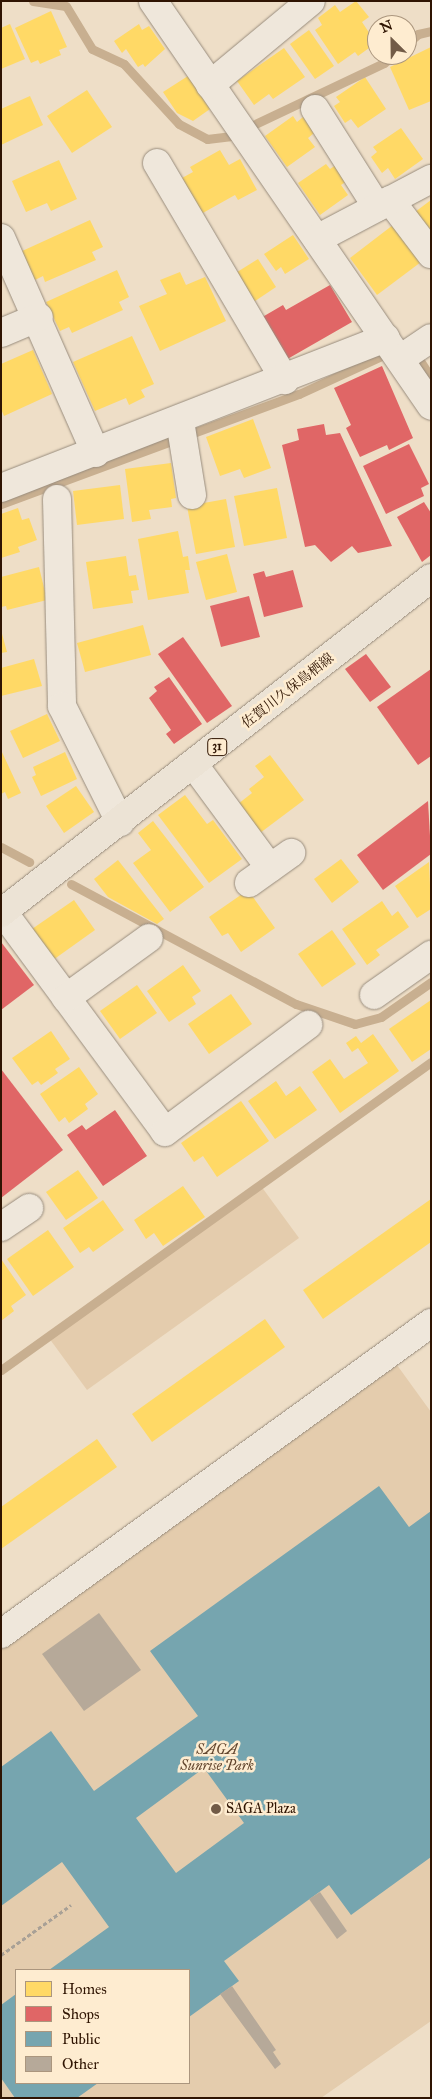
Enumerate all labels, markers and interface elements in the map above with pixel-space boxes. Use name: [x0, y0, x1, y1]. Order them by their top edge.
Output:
north arrow: [367, 15, 417, 65]
text: N: [378, 17, 395, 37]
street label: 佐賀川久保鳥栖線: [239, 650, 337, 732]
road number: 31: [207, 738, 227, 756]
park label: SAGA Sunrise Park: [180, 1742, 254, 1774]
place label: SAGA Plaza: [226, 1801, 296, 1817]
marker: SAGA Plaza: [210, 1803, 222, 1815]
legend: [15, 1969, 190, 2084]
text: Homes: [62, 1980, 107, 1998]
text: Shops: [62, 2005, 100, 2023]
text: Public: [62, 2030, 100, 2048]
text: Other: [62, 2055, 99, 2073]

